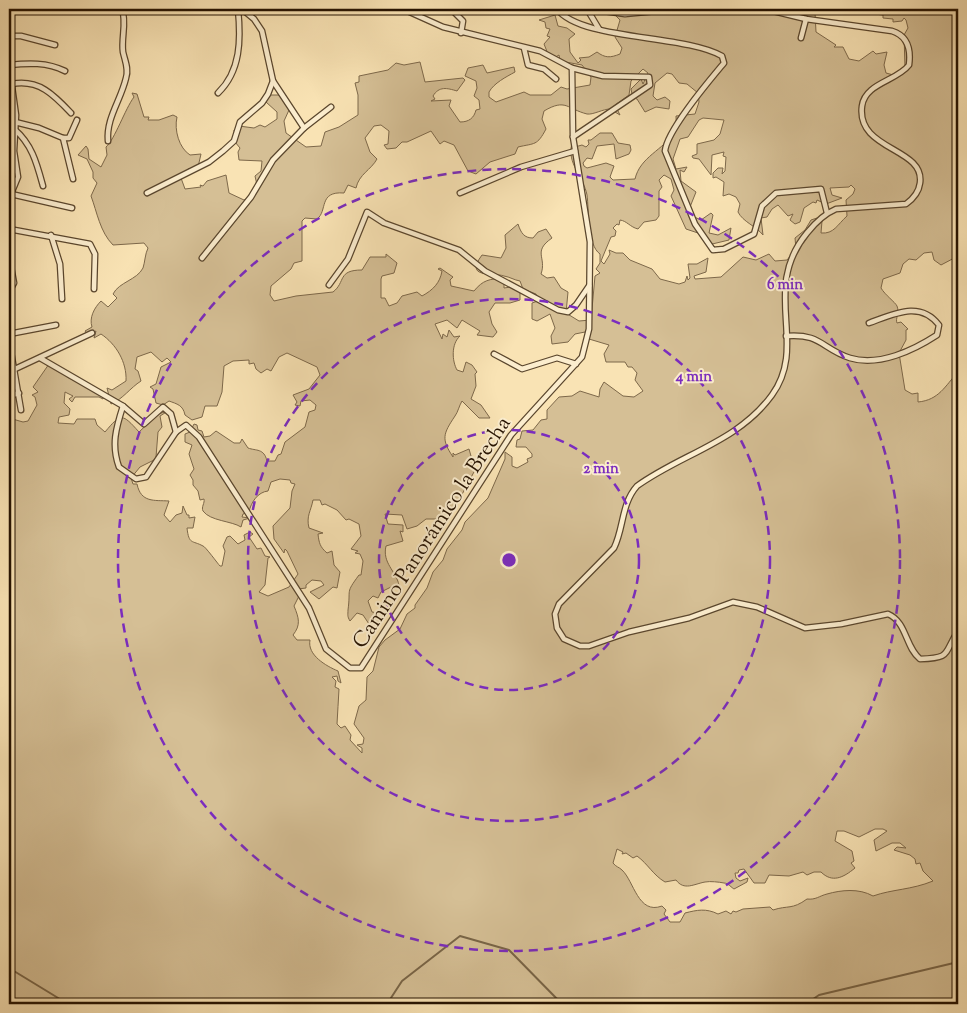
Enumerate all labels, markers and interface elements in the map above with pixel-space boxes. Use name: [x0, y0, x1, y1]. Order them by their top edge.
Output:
text: 6 min: [767, 275, 803, 296]
text: 4 min: [675, 367, 712, 388]
street label: Camino Panorámico la Brecha: [346, 411, 519, 655]
text: 2 min: [583, 459, 619, 480]
centre of rings: [500, 551, 518, 569]

